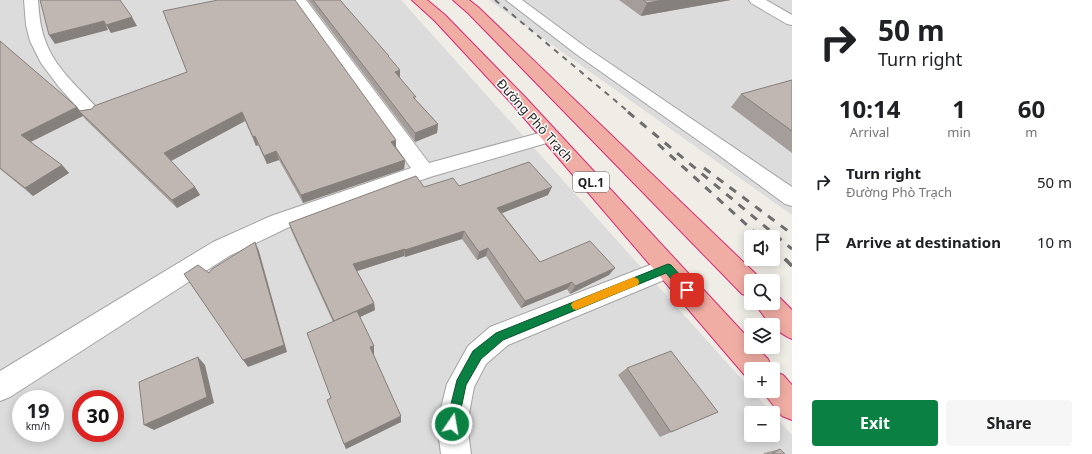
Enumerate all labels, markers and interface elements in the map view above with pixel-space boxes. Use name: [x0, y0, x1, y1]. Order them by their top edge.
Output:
text: 50 m: [878, 11, 945, 49]
icon: right: [812, 16, 864, 68]
text: Turn right: [878, 47, 962, 71]
street label: Đường Phò Trạch: [493, 75, 577, 165]
text: 10:14: [839, 92, 900, 125]
text: 1: [952, 92, 966, 125]
text: 60: [1018, 92, 1045, 125]
text: Arrival: [850, 123, 889, 141]
text: min: [947, 123, 971, 141]
text: m: [1025, 123, 1038, 141]
text: Turn right: [846, 163, 921, 183]
icon: right: [812, 171, 834, 193]
road number: QL.1: [573, 172, 609, 192]
text: 50 m: [1037, 172, 1072, 192]
text: Đường Phò Trạch: [846, 183, 952, 201]
map controls: [744, 230, 780, 442]
button: sound: [744, 230, 780, 266]
icon: arrive: [812, 231, 834, 253]
text: Arrive at destination: [846, 232, 1001, 252]
text: 10 m: [1037, 232, 1072, 252]
pin: [670, 273, 704, 307]
button: search: [744, 274, 780, 310]
icon: arrive: [676, 279, 698, 301]
button: layers: [744, 318, 780, 354]
button: +: [744, 362, 780, 398]
speed limit sign: 30: [72, 390, 124, 442]
text: 19: [27, 397, 49, 424]
button: Exit: [812, 400, 938, 446]
button: Share: [946, 400, 1072, 446]
position arrow: [431, 403, 473, 445]
button: −: [744, 406, 780, 442]
text: km/h: [26, 419, 50, 433]

